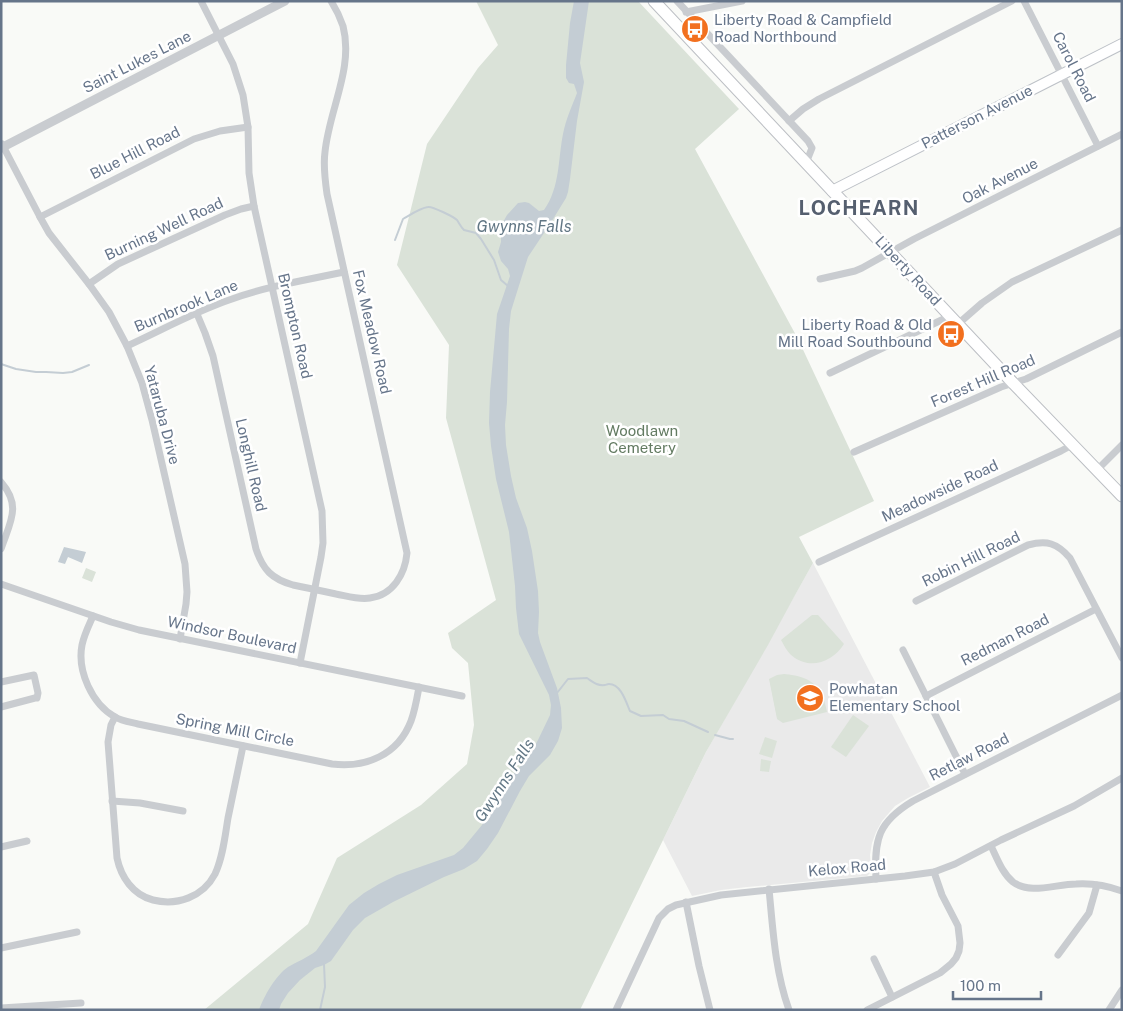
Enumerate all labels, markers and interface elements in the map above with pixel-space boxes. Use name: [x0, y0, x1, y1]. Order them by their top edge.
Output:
place label: Liberty Road & Campfield Road Northbound: [714, 11, 892, 45]
bus stop icon: Liberty Road & Campfield Road Northbound: [680, 14, 710, 44]
street label: Saint Lukes Lane: [80, 27, 194, 96]
street label: Carol Road: [1050, 29, 1099, 105]
street label: Patterson Avenue: [918, 81, 1035, 152]
street label: Blue Hill Road: [87, 123, 182, 182]
street label: Oak Avenue: [959, 154, 1040, 207]
street label: Burning Well Road: [102, 194, 226, 263]
district label: LOCHEARN: [799, 196, 919, 220]
water label: Gwynns Falls: [476, 217, 572, 236]
street label: Liberty Road: [872, 232, 945, 309]
street label: Fox Meadow Road: [350, 268, 395, 396]
street label: Brompton Road: [275, 271, 316, 380]
street label: Burnbrook Lane: [131, 276, 240, 335]
place label: Liberty Road & Old Mill Road Southbound: [778, 316, 932, 350]
bus stop icon: Liberty Road & Old Mill Road Southbound: [936, 319, 966, 349]
street label: Forest Hill Road: [928, 351, 1037, 410]
street label: Yataruba Drive: [141, 364, 184, 466]
street label: Longhill Road: [232, 417, 270, 513]
park label: Woodlawn Cemetery: [606, 422, 678, 456]
street label: Meadowside Road: [879, 456, 1001, 525]
street label: Robin Hill Road: [919, 528, 1022, 590]
street label: Redman Road: [958, 610, 1052, 669]
street label: Windsor Boulevard: [166, 613, 298, 657]
place label: Powhatan Elementary School: [829, 680, 961, 714]
school or university icon: Powhatan Elementary School: [795, 683, 825, 713]
street label: Spring Mill Circle: [174, 710, 296, 749]
street label: Retlaw Road: [926, 729, 1011, 784]
water label: Gwynns Falls: [471, 735, 538, 825]
street label: Kelox Road: [807, 856, 887, 879]
scale bar: [953, 968, 1040, 1000]
text: 100 m: [960, 977, 1001, 994]

